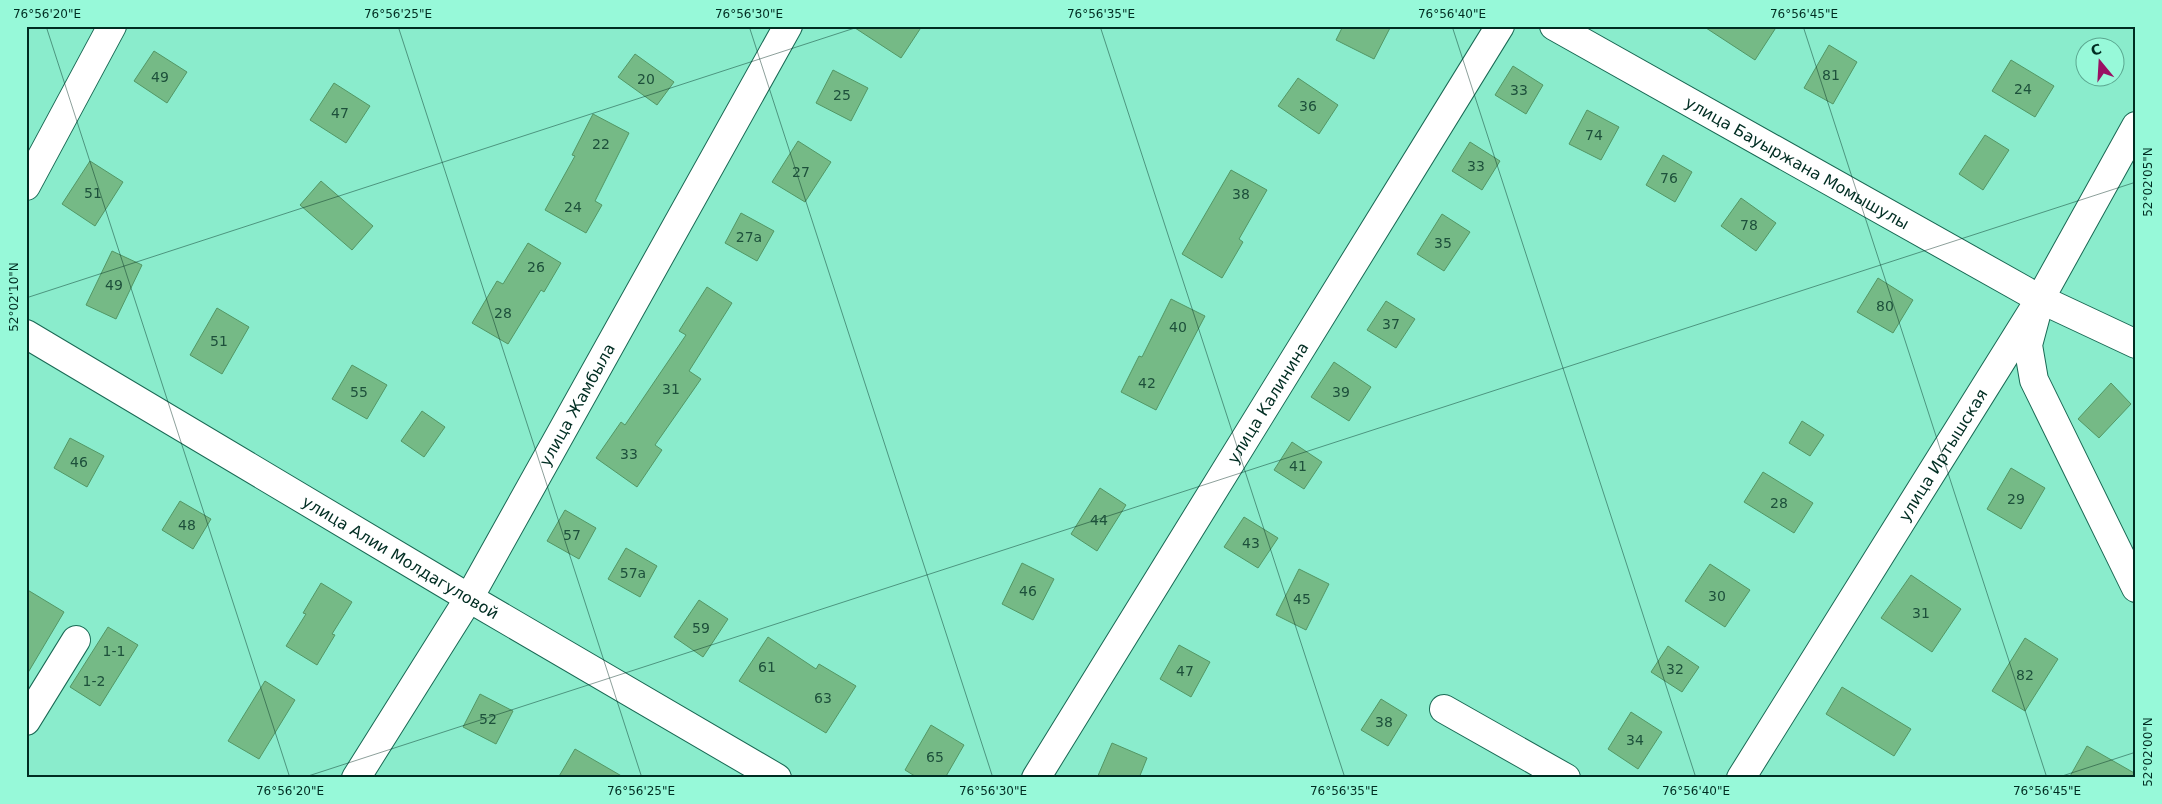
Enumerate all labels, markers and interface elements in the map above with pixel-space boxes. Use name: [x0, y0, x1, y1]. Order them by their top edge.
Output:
text: 76°56'20"E: [13, 7, 81, 21]
text: 76°56'25"E: [364, 7, 432, 21]
text: 76°56'30"E: [715, 7, 783, 21]
text: 76°56'35"E: [1067, 7, 1135, 21]
text: 76°56'40"E: [1418, 7, 1486, 21]
text: 76°56'45"E: [1770, 7, 1838, 21]
north arrow: [2074, 38, 2124, 88]
text: С: [2089, 40, 2103, 59]
house number: 81: [1822, 67, 1840, 83]
house number: 49: [151, 69, 169, 85]
house number: 20: [637, 71, 655, 87]
house number: 24: [2014, 81, 2032, 97]
house number: 33: [1510, 82, 1528, 98]
house number: 25: [833, 87, 851, 103]
street label: улица Бауыржана Момышулы: [1682, 93, 1912, 234]
house number: 36: [1299, 98, 1317, 114]
house number: 47: [331, 105, 349, 121]
house number: 74: [1585, 127, 1603, 143]
house number: 22: [592, 136, 610, 152]
text: 52°02'05"N: [2141, 147, 2155, 217]
house number: 33: [1467, 158, 1485, 174]
house number: 27: [792, 164, 810, 180]
house number: 76: [1660, 170, 1678, 186]
house number: 51: [84, 185, 102, 201]
house number: 38: [1232, 186, 1250, 202]
house number: 24: [564, 199, 582, 215]
house number: 78: [1740, 217, 1758, 233]
house number: 27а: [736, 229, 762, 245]
house number: 35: [1434, 235, 1452, 251]
house number: 26: [527, 259, 545, 275]
text: 52°02'10"N: [7, 262, 21, 332]
house number: 49: [105, 277, 123, 293]
house number: 80: [1876, 298, 1894, 314]
house number: 28: [494, 305, 512, 321]
house number: 37: [1382, 316, 1400, 332]
house number: 40: [1169, 319, 1187, 335]
house number: 51: [210, 333, 228, 349]
street label: улица Калинина: [1223, 339, 1313, 467]
street label: улица Жамбыла: [536, 340, 619, 470]
house number: 42: [1138, 375, 1156, 391]
house number: 31: [662, 381, 680, 397]
house number: 55: [350, 384, 368, 400]
house number: 39: [1332, 384, 1350, 400]
street label: улица Иртышская: [1895, 385, 1992, 525]
house number: 33: [620, 446, 638, 462]
house number: 46: [70, 454, 88, 470]
house number: 41: [1289, 458, 1307, 474]
house number: 29: [2007, 491, 2025, 507]
street label: улица Алии Молдагуловой: [299, 492, 502, 623]
house number: 28: [1770, 495, 1788, 511]
house number: 44: [1090, 512, 1108, 528]
house number: 48: [178, 517, 196, 533]
house number: 57: [563, 527, 581, 543]
house number: 43: [1242, 535, 1260, 551]
house number: 57а: [620, 565, 646, 581]
house number: 46: [1019, 583, 1037, 599]
house number: 30: [1708, 588, 1726, 604]
house number: 45: [1293, 591, 1311, 607]
house number: 31: [1912, 605, 1930, 621]
house number: 59: [692, 620, 710, 636]
house number: 1-1: [103, 643, 125, 659]
house number: 61: [758, 659, 776, 675]
house number: 32: [1666, 661, 1684, 677]
house number: 47: [1176, 663, 1194, 679]
house number: 82: [2016, 667, 2034, 683]
house number: 1-2: [83, 673, 105, 689]
house number: 63: [814, 690, 832, 706]
house number: 52: [479, 711, 497, 727]
house number: 38: [1375, 714, 1393, 730]
text: 52°02'00"N: [2141, 717, 2155, 787]
house number: 34: [1626, 732, 1644, 748]
house number: 65: [926, 749, 944, 765]
text: 76°56'20"E: [256, 784, 324, 798]
text: 76°56'25"E: [607, 784, 675, 798]
text: 76°56'30"E: [959, 784, 1027, 798]
text: 76°56'35"E: [1310, 784, 1378, 798]
text: 76°56'40"E: [1662, 784, 1730, 798]
text: 76°56'45"E: [2013, 784, 2081, 798]

